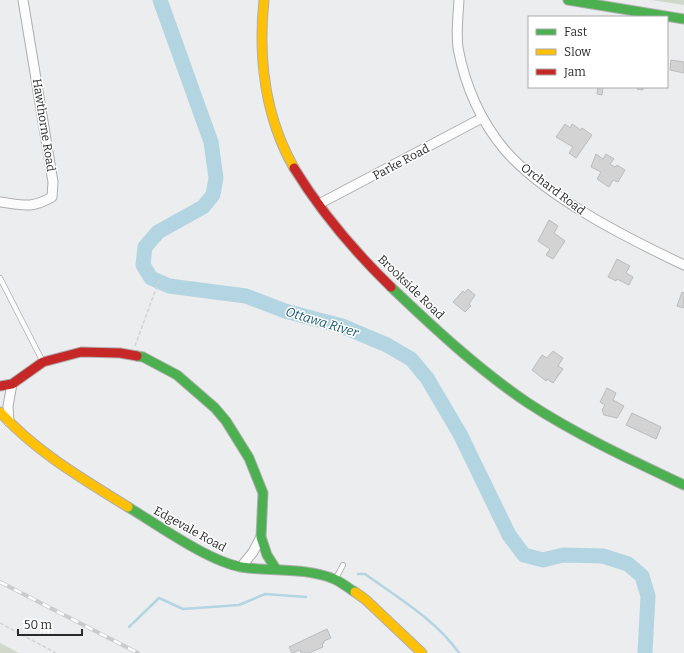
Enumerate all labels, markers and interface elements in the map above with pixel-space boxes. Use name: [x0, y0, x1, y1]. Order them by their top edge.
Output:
legend: [528, 16, 668, 88]
text: Fast: [564, 25, 588, 39]
text: Slow: [564, 45, 591, 59]
text: Jam: [563, 65, 586, 79]
street label: Hawthorne Road: [30, 78, 58, 172]
street label: Parke Road: [370, 141, 432, 183]
street label: Orchard Road: [518, 160, 588, 218]
street label: Brookside Road: [375, 252, 447, 322]
water label: Ottawa River: [284, 304, 361, 340]
street label: Edgevale Road: [151, 503, 229, 555]
scale bar: [18, 611, 82, 637]
text: 50 m: [24, 618, 53, 632]

